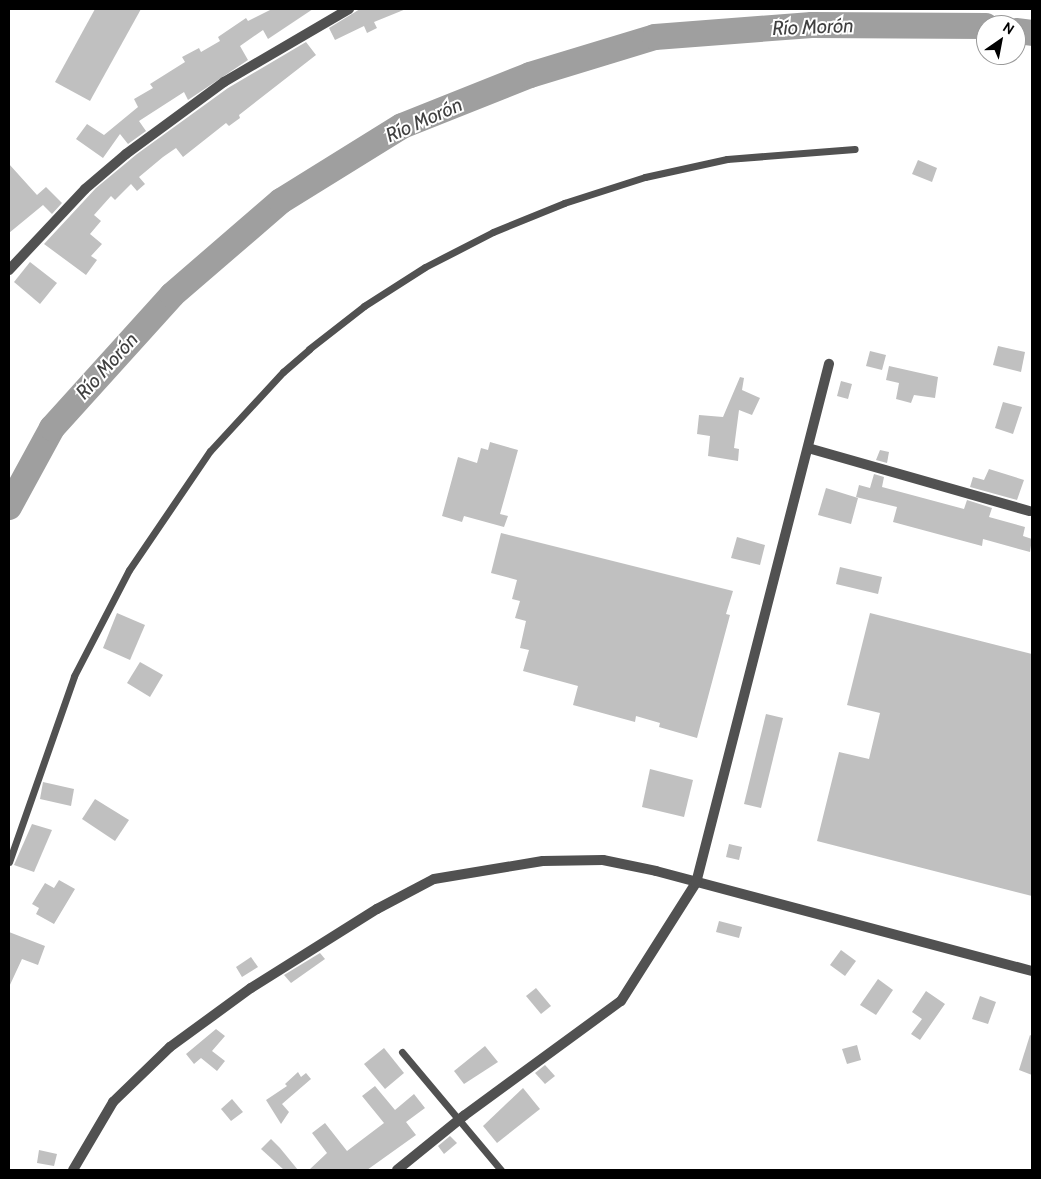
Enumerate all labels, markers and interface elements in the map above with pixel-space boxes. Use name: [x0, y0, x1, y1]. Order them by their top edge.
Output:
water label: Río Morón: [772, 14, 854, 40]
north arrow: [976, 15, 1026, 65]
text: N: [1000, 18, 1018, 39]
water label: Río Morón: [382, 92, 466, 148]
water label: Río Morón: [71, 328, 143, 404]

